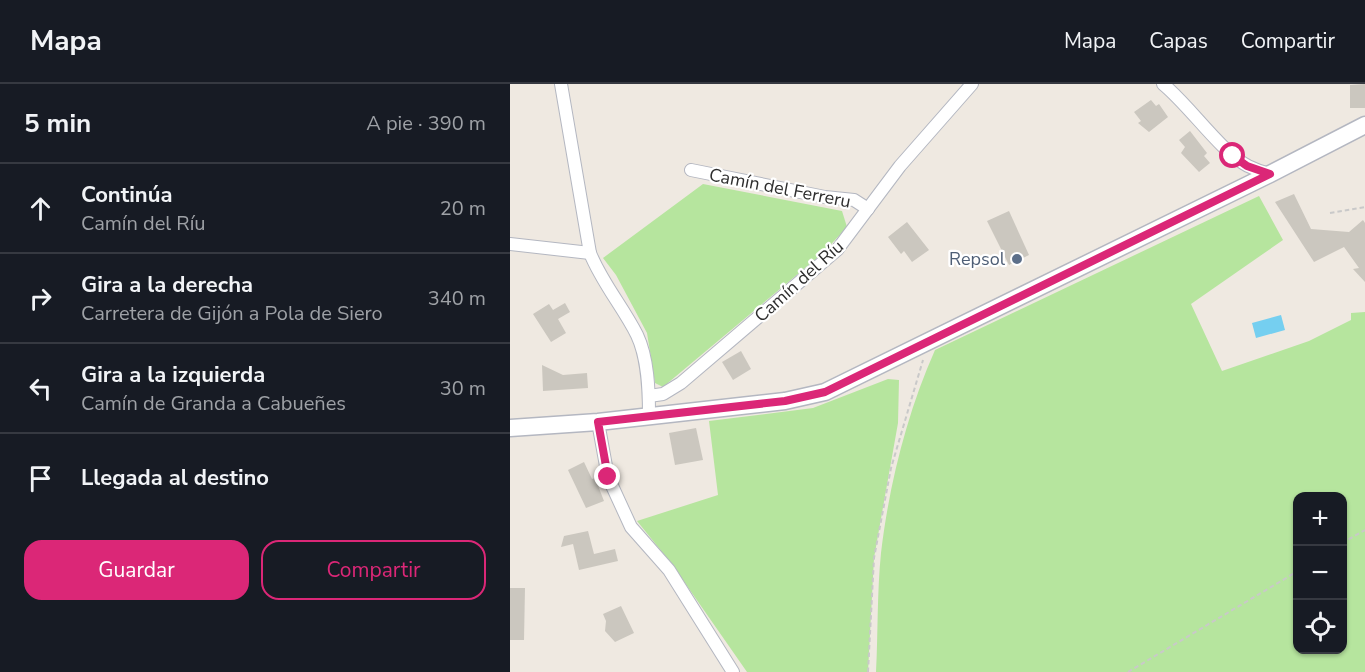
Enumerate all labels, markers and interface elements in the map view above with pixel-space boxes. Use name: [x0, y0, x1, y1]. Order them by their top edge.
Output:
text: Mapa: [30, 22, 102, 60]
text: Mapa: [1064, 27, 1116, 55]
text: Capas: [1149, 27, 1208, 55]
text: Compartir: [1241, 27, 1335, 55]
text: 5 min: [24, 106, 91, 141]
text: A pie · 390 m: [366, 110, 486, 137]
route start: [1219, 142, 1245, 168]
street label: Camín del Ferreru: [707, 163, 853, 213]
text: Continúa: [81, 180, 172, 210]
icon: ahead: [24, 192, 57, 225]
text: 20 m: [440, 195, 486, 222]
text: Camín del Ríu: [81, 210, 206, 237]
street label: Camín del Ríu: [749, 235, 849, 327]
place label: Repsol: [949, 247, 1006, 271]
marker: Repsol: [1010, 252, 1024, 266]
text: Gira a la derecha: [81, 270, 253, 300]
icon: right: [24, 282, 57, 315]
text: 340 m: [428, 285, 486, 312]
text: Carretera de Gijón a Pola de Siero: [81, 300, 383, 327]
text: Gira a la izquierda: [81, 360, 265, 390]
icon: left: [24, 372, 57, 405]
text: 30 m: [440, 375, 486, 402]
text: Camín de Granda a Cabueñes: [81, 390, 346, 417]
icon: arrive: [24, 462, 57, 495]
text: Llegada al destino: [81, 463, 269, 493]
route end: [594, 463, 620, 489]
map controls: [1293, 492, 1347, 654]
button: +: [1293, 492, 1347, 546]
button: Guardar: [24, 540, 249, 600]
button: Compartir: [261, 540, 486, 600]
button: −: [1293, 546, 1347, 600]
button: locate: [1293, 600, 1347, 654]

